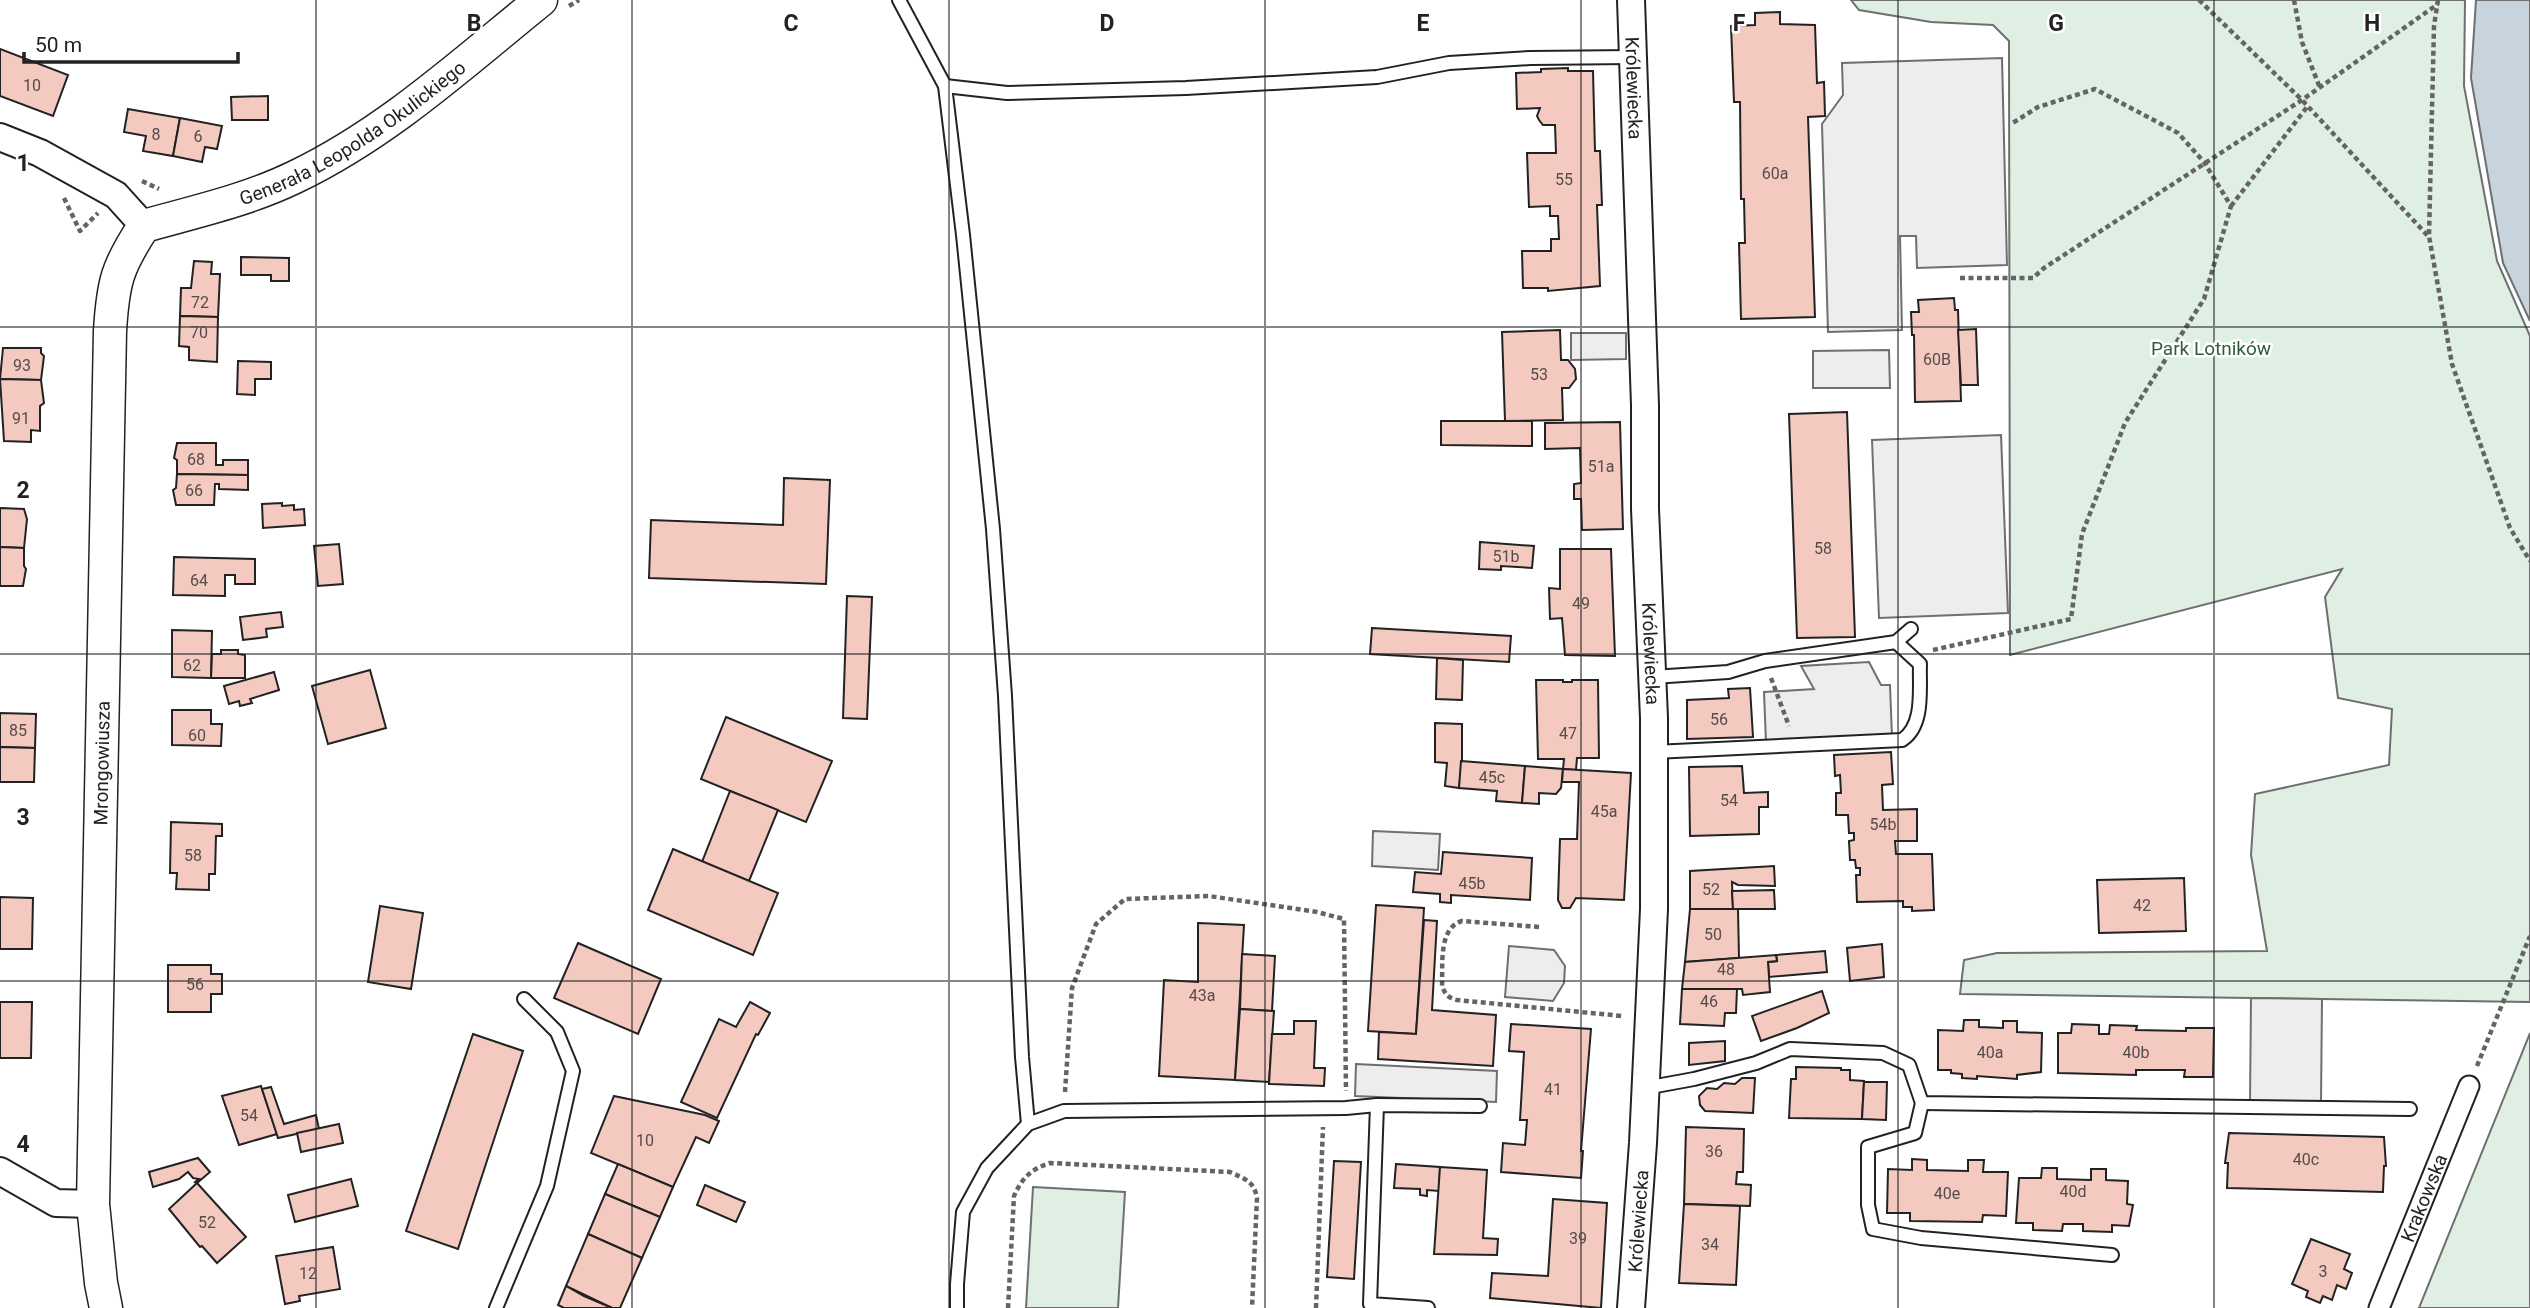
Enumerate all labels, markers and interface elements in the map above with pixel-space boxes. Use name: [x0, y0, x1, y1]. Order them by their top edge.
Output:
text: B: [467, 10, 481, 37]
text: C: [783, 10, 799, 37]
text: D: [1100, 10, 1114, 37]
text: E: [1417, 10, 1430, 37]
text: F: [1733, 10, 1746, 37]
text: G: [2048, 10, 2064, 37]
text: H: [2364, 10, 2380, 37]
scale bar: [24, 21, 238, 65]
text: 50 m: [35, 33, 82, 57]
street label: Królewiecka: [1620, 36, 1647, 140]
street label: Generała Leopolda Okulickiego: [237, 56, 470, 210]
house number: 10: [23, 76, 41, 95]
house number: 8: [152, 125, 161, 144]
house number: 6: [194, 127, 203, 146]
text: 1: [16, 150, 30, 177]
house number: 60a: [1762, 164, 1788, 183]
house number: 55: [1555, 170, 1573, 189]
house number: 72: [191, 293, 209, 312]
house number: 70: [190, 323, 208, 342]
park label: Park Lotników: [2151, 337, 2271, 360]
house number: 60B: [1923, 350, 1951, 369]
house number: 93: [13, 356, 31, 375]
house number: 53: [1530, 365, 1548, 384]
house number: 91: [12, 409, 30, 428]
house number: 68: [187, 450, 205, 469]
house number: 51a: [1588, 457, 1614, 476]
text: 2: [16, 477, 30, 504]
house number: 66: [185, 481, 203, 500]
house number: 58: [1814, 539, 1832, 558]
house number: 51b: [1493, 547, 1520, 566]
house number: 64: [190, 571, 208, 590]
house number: 49: [1572, 594, 1590, 613]
street label: Królewiecka: [1637, 602, 1664, 705]
house number: 62: [183, 656, 201, 675]
street label: Mrongowiusza: [89, 700, 115, 826]
house number: 56: [1710, 710, 1728, 729]
house number: 85: [9, 721, 27, 740]
house number: 47: [1559, 724, 1577, 743]
house number: 60: [188, 726, 206, 745]
house number: 45c: [1479, 768, 1505, 787]
house number: 54: [1720, 791, 1738, 810]
house number: 45a: [1591, 802, 1617, 821]
text: 3: [16, 804, 30, 831]
house number: 54b: [1870, 815, 1897, 834]
house number: 58: [184, 846, 202, 865]
house number: 45b: [1459, 874, 1486, 893]
house number: 52: [1702, 880, 1720, 899]
house number: 42: [2133, 896, 2151, 915]
house number: 50: [1704, 925, 1722, 944]
house number: 48: [1717, 960, 1735, 979]
house number: 56: [186, 975, 204, 994]
house number: 43a: [1189, 986, 1215, 1005]
house number: 46: [1700, 992, 1718, 1011]
house number: 40a: [1977, 1043, 2003, 1062]
house number: 40b: [2123, 1043, 2150, 1062]
house number: 41: [1544, 1080, 1562, 1099]
house number: 54: [240, 1106, 258, 1125]
text: 4: [16, 1131, 30, 1158]
house number: 10: [636, 1131, 654, 1150]
house number: 36: [1705, 1142, 1723, 1161]
house number: 40c: [2293, 1150, 2319, 1169]
street label: Krakowska: [2396, 1151, 2452, 1245]
street label: Królewiecka: [1623, 1169, 1654, 1273]
house number: 40d: [2059, 1182, 2087, 1201]
house number: 40e: [1934, 1184, 1960, 1203]
house number: 52: [198, 1213, 216, 1232]
house number: 39: [1569, 1229, 1587, 1248]
house number: 34: [1701, 1235, 1719, 1254]
house number: 3: [2319, 1262, 2328, 1281]
house number: 12: [299, 1264, 317, 1283]

